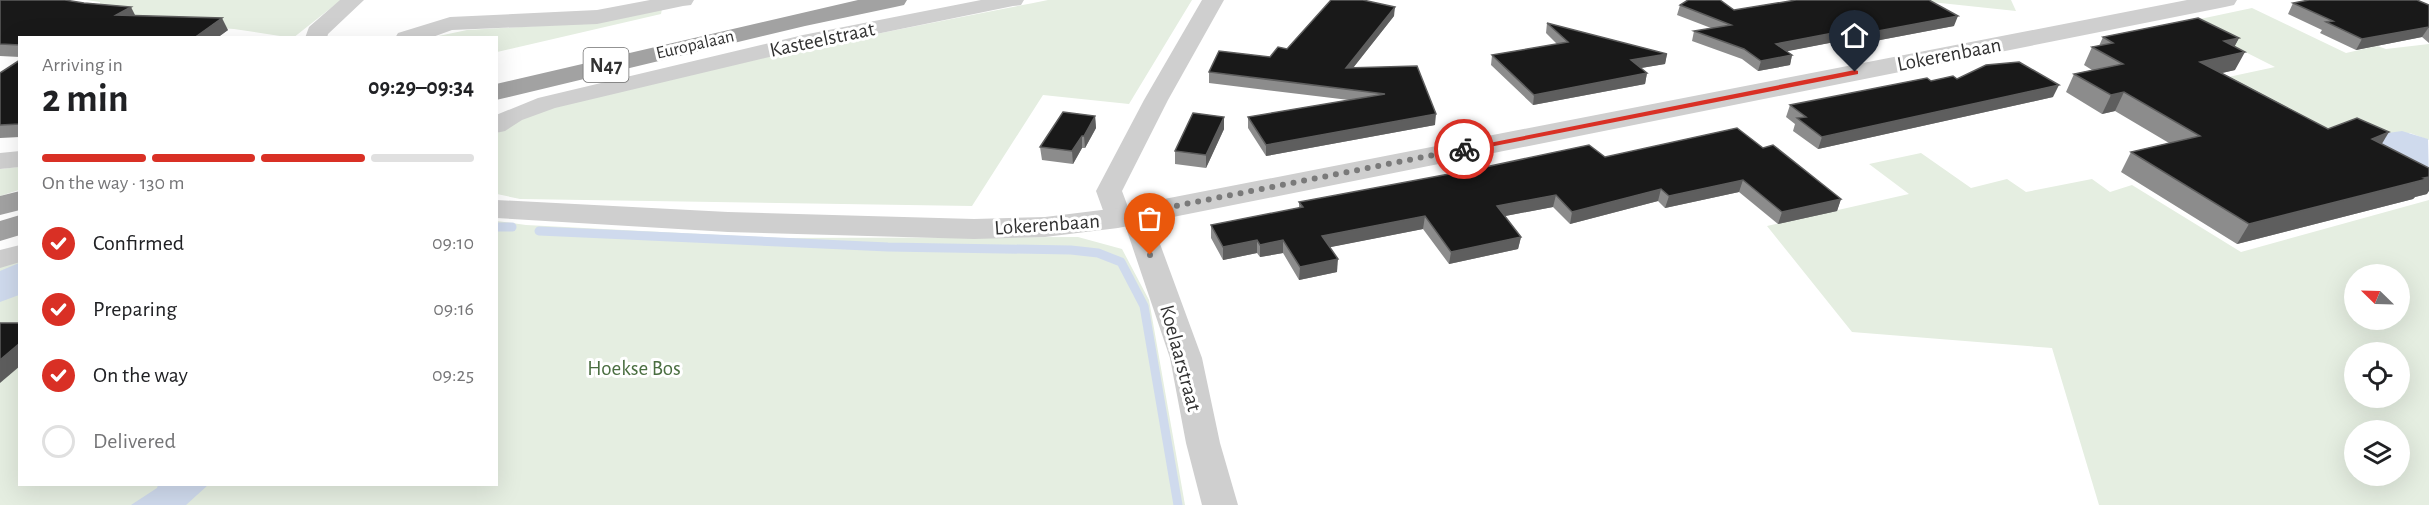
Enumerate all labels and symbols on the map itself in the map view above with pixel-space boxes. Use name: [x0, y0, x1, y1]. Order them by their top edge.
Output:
pin: [1829, 10, 1880, 72]
street label: Kasteelstraat: [768, 18, 877, 61]
street label: Europalaan: [654, 27, 736, 63]
street label: Lokerenbaan: [1895, 34, 2003, 75]
road number: N47: [584, 48, 628, 82]
courier: [1434, 119, 1494, 179]
pin: [1124, 193, 1175, 255]
street label: Lokerenbaan: [994, 210, 1101, 239]
north arrow: [2344, 264, 2410, 330]
street label: Koelaarstraat: [1156, 303, 1205, 414]
park label: Hoekse Bos: [587, 358, 681, 379]

